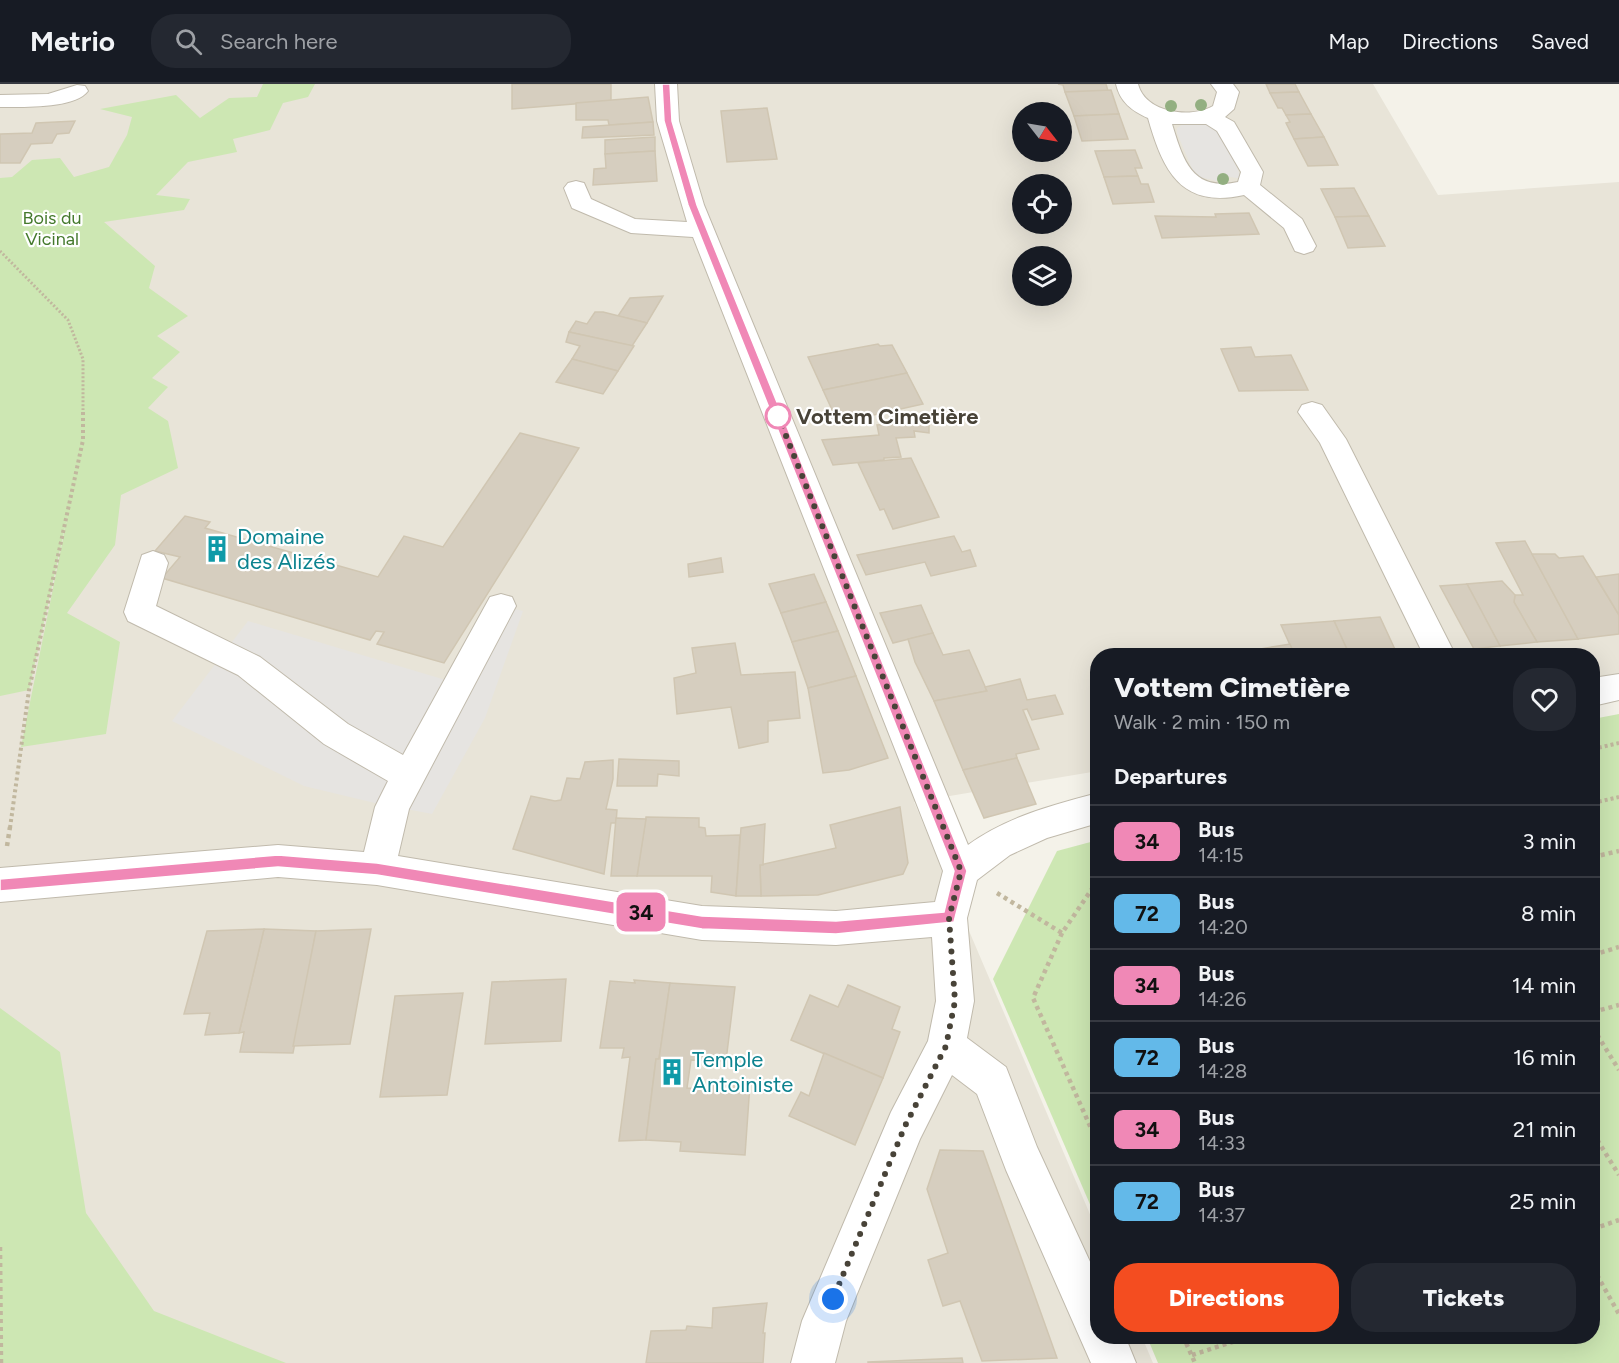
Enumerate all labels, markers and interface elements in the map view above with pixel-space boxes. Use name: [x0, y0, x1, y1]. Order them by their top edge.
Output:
search box: [151, 14, 571, 68]
text: Metrio: [30, 24, 115, 58]
icon: search: [172, 25, 205, 58]
text: Search here: [220, 28, 338, 55]
text: Map: [1328, 29, 1369, 54]
text: Directions: [1402, 29, 1498, 54]
text: Saved: [1531, 29, 1589, 54]
north arrow: [1012, 102, 1072, 162]
map controls: [1012, 102, 1072, 306]
button: locate: [1012, 174, 1072, 234]
park label: Bois du Vicinal: [22, 207, 82, 250]
button: layers: [1012, 246, 1072, 306]
marker: Vottem Cimetière: [765, 403, 791, 429]
place label: Vottem Cimetière: [796, 403, 978, 430]
place label: Domaine des Alizés: [237, 523, 336, 575]
building icon: Domaine des Alizés: [202, 534, 232, 564]
button: heart: [1513, 668, 1576, 731]
text: Vottem Cimetière: [1114, 670, 1350, 704]
text: Walk · 2 min · 150 m: [1114, 710, 1290, 734]
text: Departures: [1114, 763, 1227, 790]
text: Bus: [1198, 816, 1234, 843]
text: 3 min: [1522, 828, 1576, 855]
text: 34: [1135, 829, 1159, 854]
text: 14:15: [1198, 843, 1244, 867]
text: Bus: [1198, 888, 1234, 915]
line badge: 34: [614, 892, 668, 932]
text: 34: [629, 900, 653, 925]
text: 8 min: [1521, 900, 1576, 927]
text: 72: [1135, 901, 1159, 926]
text: 14:20: [1198, 915, 1248, 939]
text: Bus: [1198, 960, 1234, 987]
text: 14 min: [1512, 972, 1576, 999]
text: 34: [1135, 973, 1159, 998]
text: 14:26: [1198, 987, 1246, 1011]
text: Bus: [1198, 1032, 1234, 1059]
text: 16 min: [1513, 1044, 1576, 1071]
text: 72: [1135, 1045, 1159, 1070]
place label: Temple Antoiniste: [692, 1046, 793, 1098]
building icon: Temple Antoiniste: [657, 1057, 687, 1087]
text: 14:28: [1198, 1059, 1247, 1083]
text: Bus: [1198, 1104, 1234, 1131]
text: 21 min: [1513, 1116, 1576, 1143]
text: 34: [1135, 1117, 1159, 1142]
text: 14:33: [1198, 1131, 1246, 1155]
text: Bus: [1198, 1176, 1234, 1203]
text: 25 min: [1510, 1188, 1576, 1215]
text: 72: [1135, 1189, 1159, 1214]
text: 14:37: [1198, 1203, 1245, 1227]
button: Directions: [1114, 1263, 1339, 1332]
button: Tickets: [1351, 1263, 1576, 1332]
your location: [818, 1284, 848, 1314]

